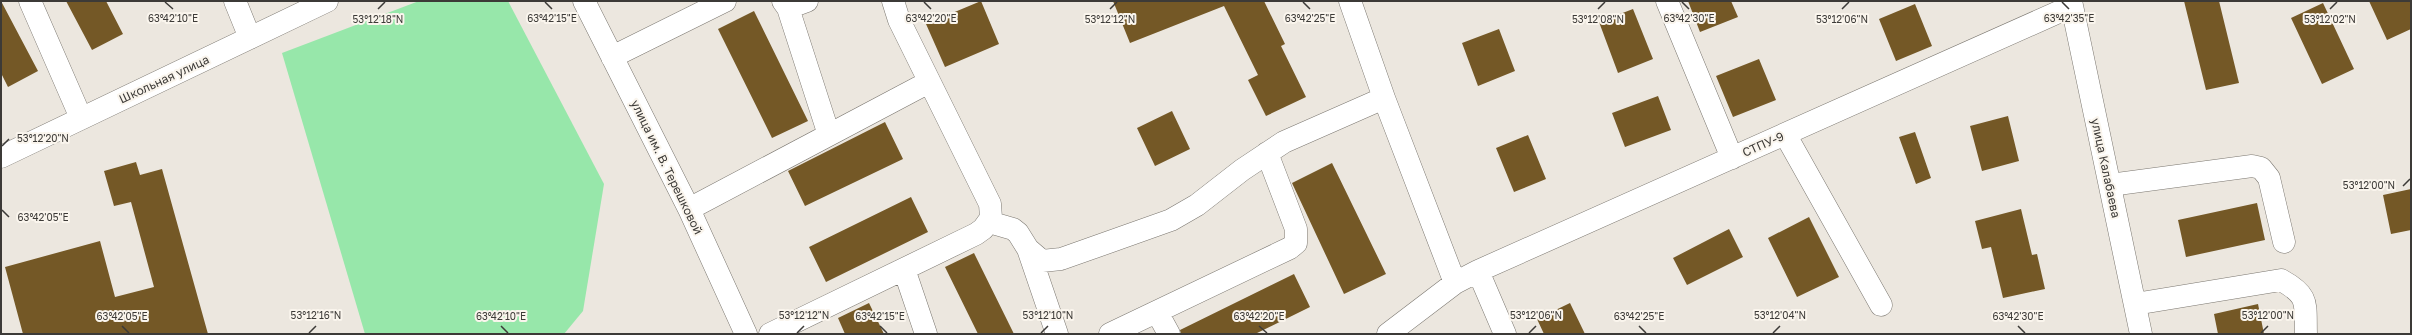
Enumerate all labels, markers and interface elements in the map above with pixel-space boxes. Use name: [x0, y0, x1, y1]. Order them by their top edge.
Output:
text: 63°42'10"E: [148, 12, 198, 24]
text: 63°42'15"E: [527, 12, 577, 24]
text: 63°42'20"E: [906, 12, 957, 24]
text: 63°42'25"E: [1285, 12, 1335, 24]
text: 63°42'30"E: [1663, 12, 1715, 24]
text: 63°42'35"E: [2044, 12, 2094, 24]
text: 53°12'18"N: [353, 13, 403, 25]
text: 53°12'12"N: [1085, 13, 1135, 25]
text: 53°12'08"N: [1572, 13, 1624, 25]
text: 53°12'06"N: [1816, 13, 1868, 25]
text: 53°12'02"N: [2304, 13, 2356, 25]
street label: Школьная улица: [117, 52, 211, 106]
street label: улица им. В. Терешковой: [628, 97, 706, 237]
street label: улица Калабаева: [2088, 117, 2124, 219]
street label: СТПУ-9: [1740, 128, 1786, 160]
text: 53°12'20"N: [17, 132, 69, 144]
text: 53°12'00"N: [2343, 179, 2395, 191]
text: 63°42'05"E: [18, 211, 69, 223]
text: 53°12'16"N: [291, 309, 341, 321]
text: 53°12'12"N: [779, 309, 829, 321]
text: 53°12'10"N: [1023, 309, 1073, 321]
text: 53°12'06"N: [1510, 309, 1562, 321]
text: 53°12'04"N: [1754, 309, 1806, 321]
text: 53°12'00"N: [2242, 309, 2294, 321]
text: 63°42'05"E: [97, 310, 148, 322]
text: 63°42'10"E: [476, 310, 526, 322]
text: 63°42'15"E: [855, 310, 905, 322]
text: 63°42'20"E: [1234, 310, 1285, 322]
text: 63°42'25"E: [1614, 310, 1664, 322]
text: 63°42'30"E: [1992, 310, 2044, 322]

